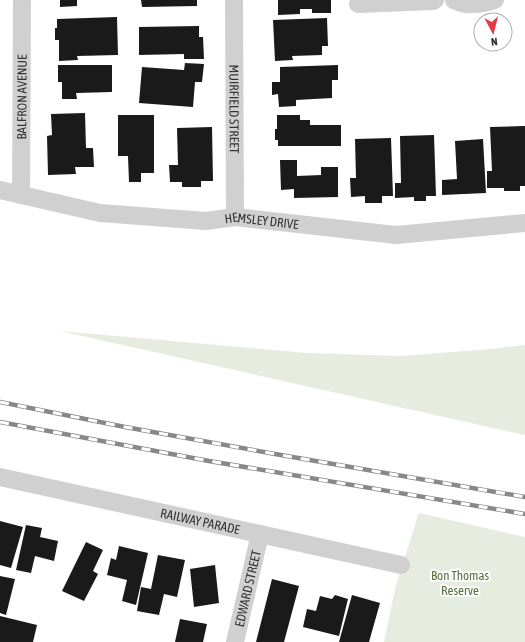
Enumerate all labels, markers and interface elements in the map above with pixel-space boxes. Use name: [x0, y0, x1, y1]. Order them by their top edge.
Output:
north arrow: [473, 12, 513, 52]
text: N: [490, 36, 498, 48]
street label: BALFRON AVENUE: [14, 54, 29, 140]
street label: MUIRFIELD STREET: [227, 64, 242, 154]
street label: HEMSLEY DRIVE: [224, 209, 300, 232]
street label: RAILWAY PARADE: [159, 505, 242, 537]
street label: EDWARD STREET: [231, 548, 264, 628]
park label: Bon Thomas Reserve: [431, 568, 490, 598]

